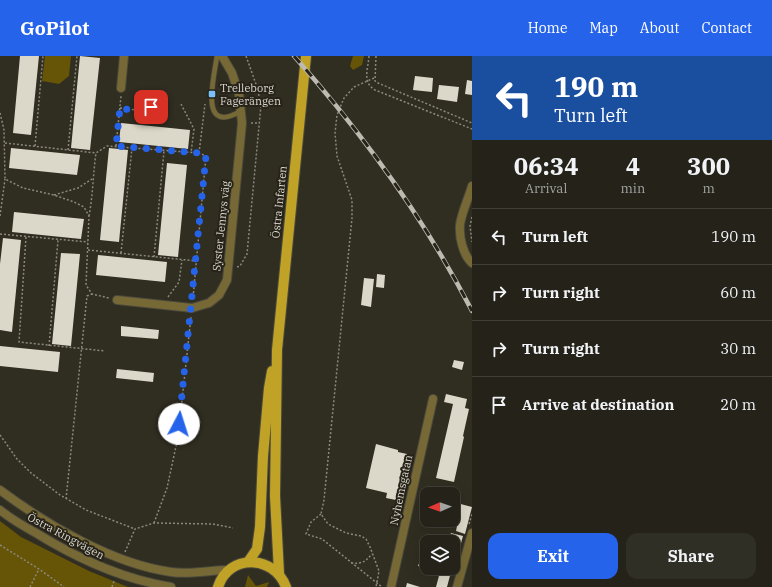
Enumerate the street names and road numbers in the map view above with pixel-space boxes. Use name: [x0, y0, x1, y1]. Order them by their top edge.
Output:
street label: Östra Infarten: [268, 165, 290, 239]
street label: Syster Jennys väg: [209, 180, 233, 272]
street label: Nyhemsgatan: [387, 453, 415, 527]
street label: Östra Ringvägen: [25, 510, 107, 562]

